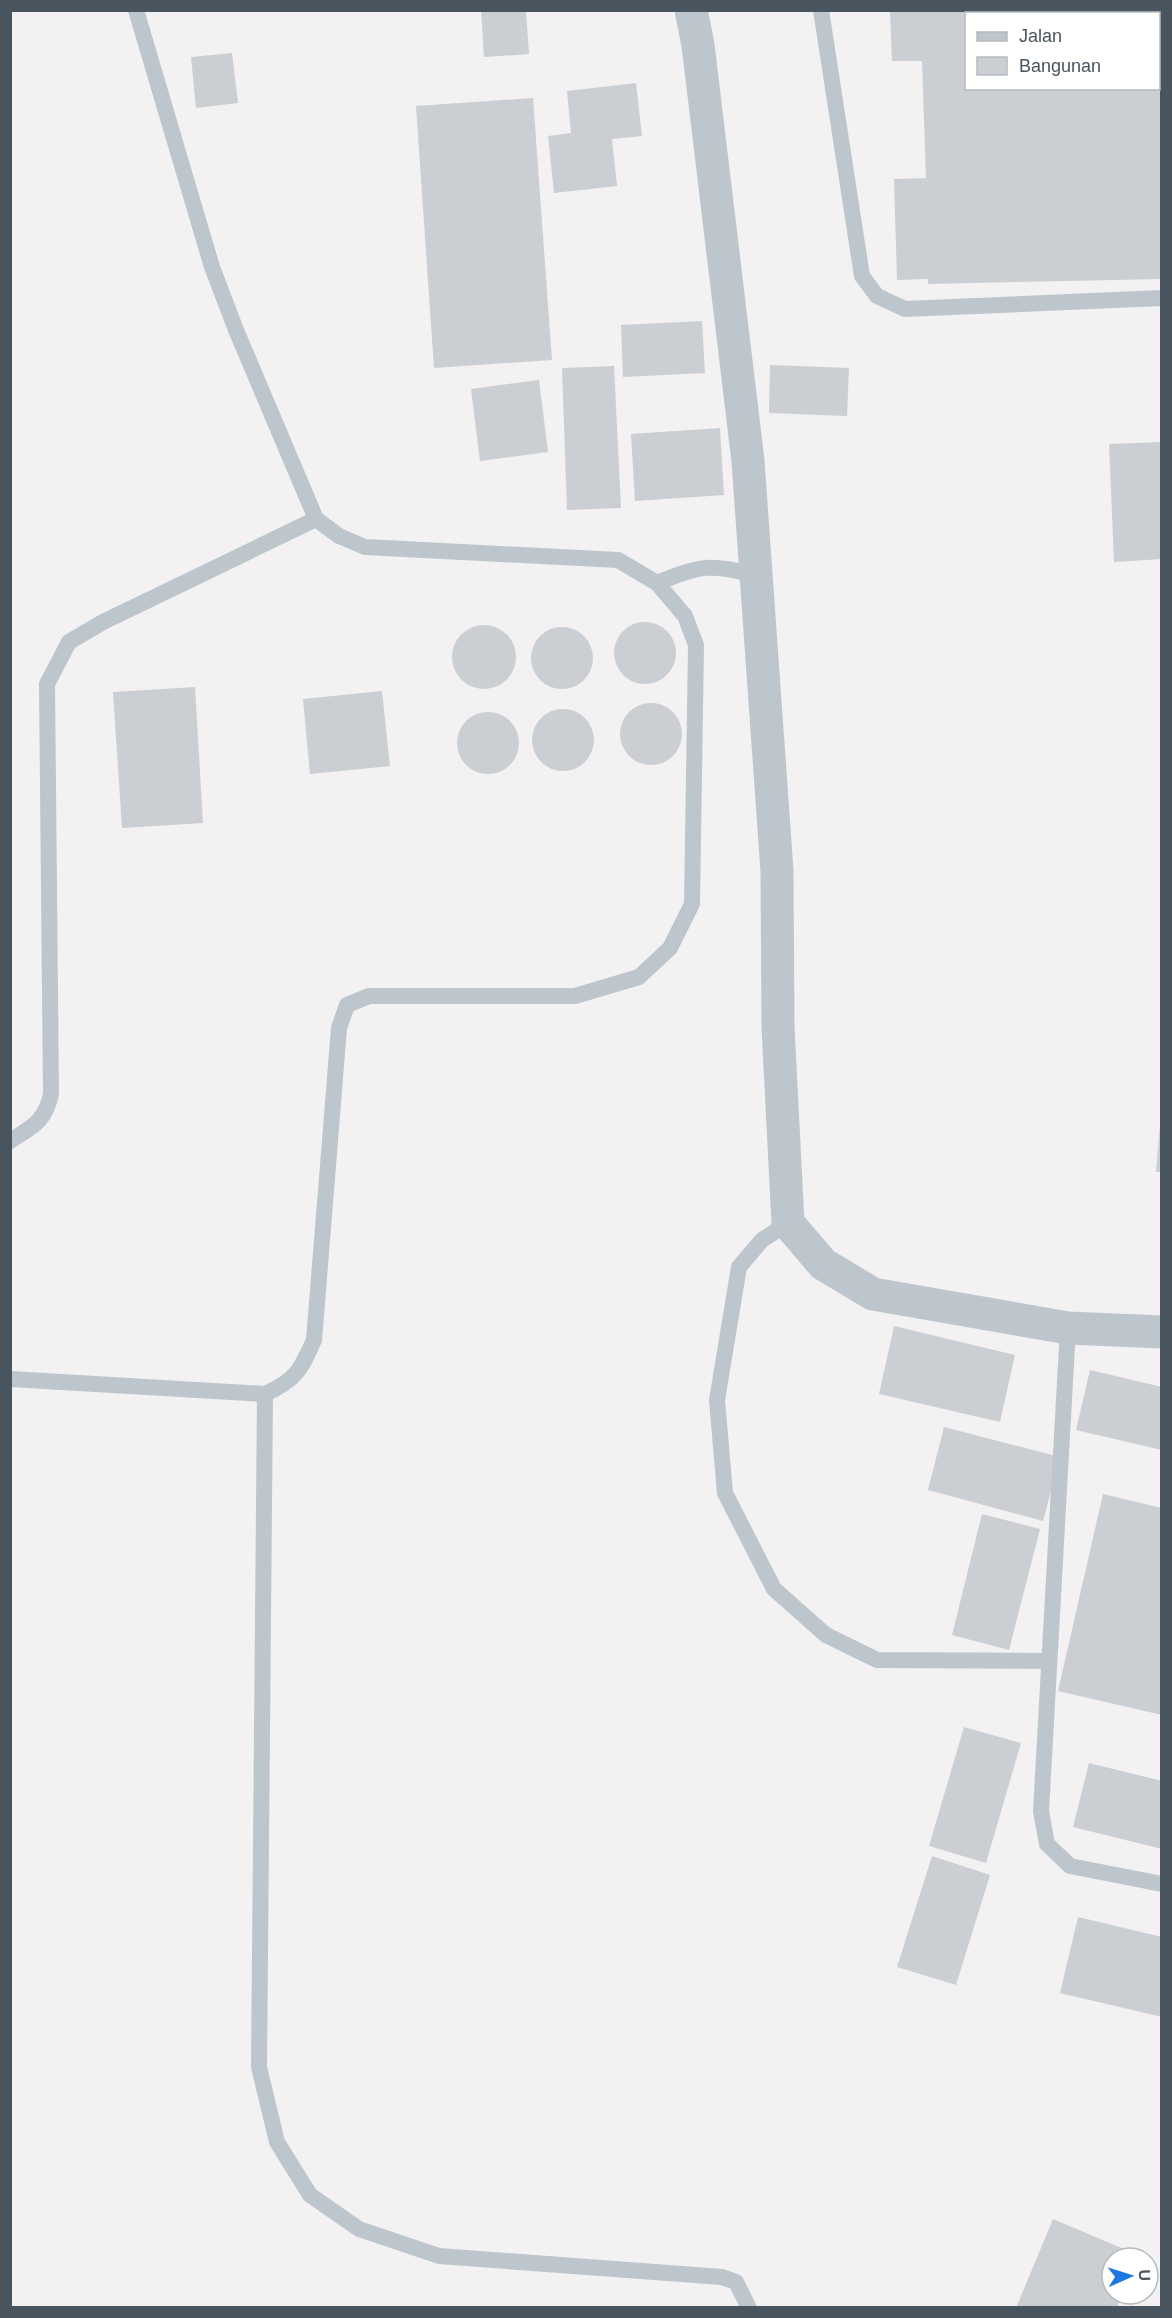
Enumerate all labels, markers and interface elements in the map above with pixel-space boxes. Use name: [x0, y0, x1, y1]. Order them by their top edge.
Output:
legend: [965, 12, 1160, 90]
text: Jalan: [1019, 26, 1062, 46]
text: Bangunan: [1019, 56, 1101, 76]
north arrow: [1100, 2246, 1160, 2306]
text: U: [1136, 2269, 1153, 2281]

